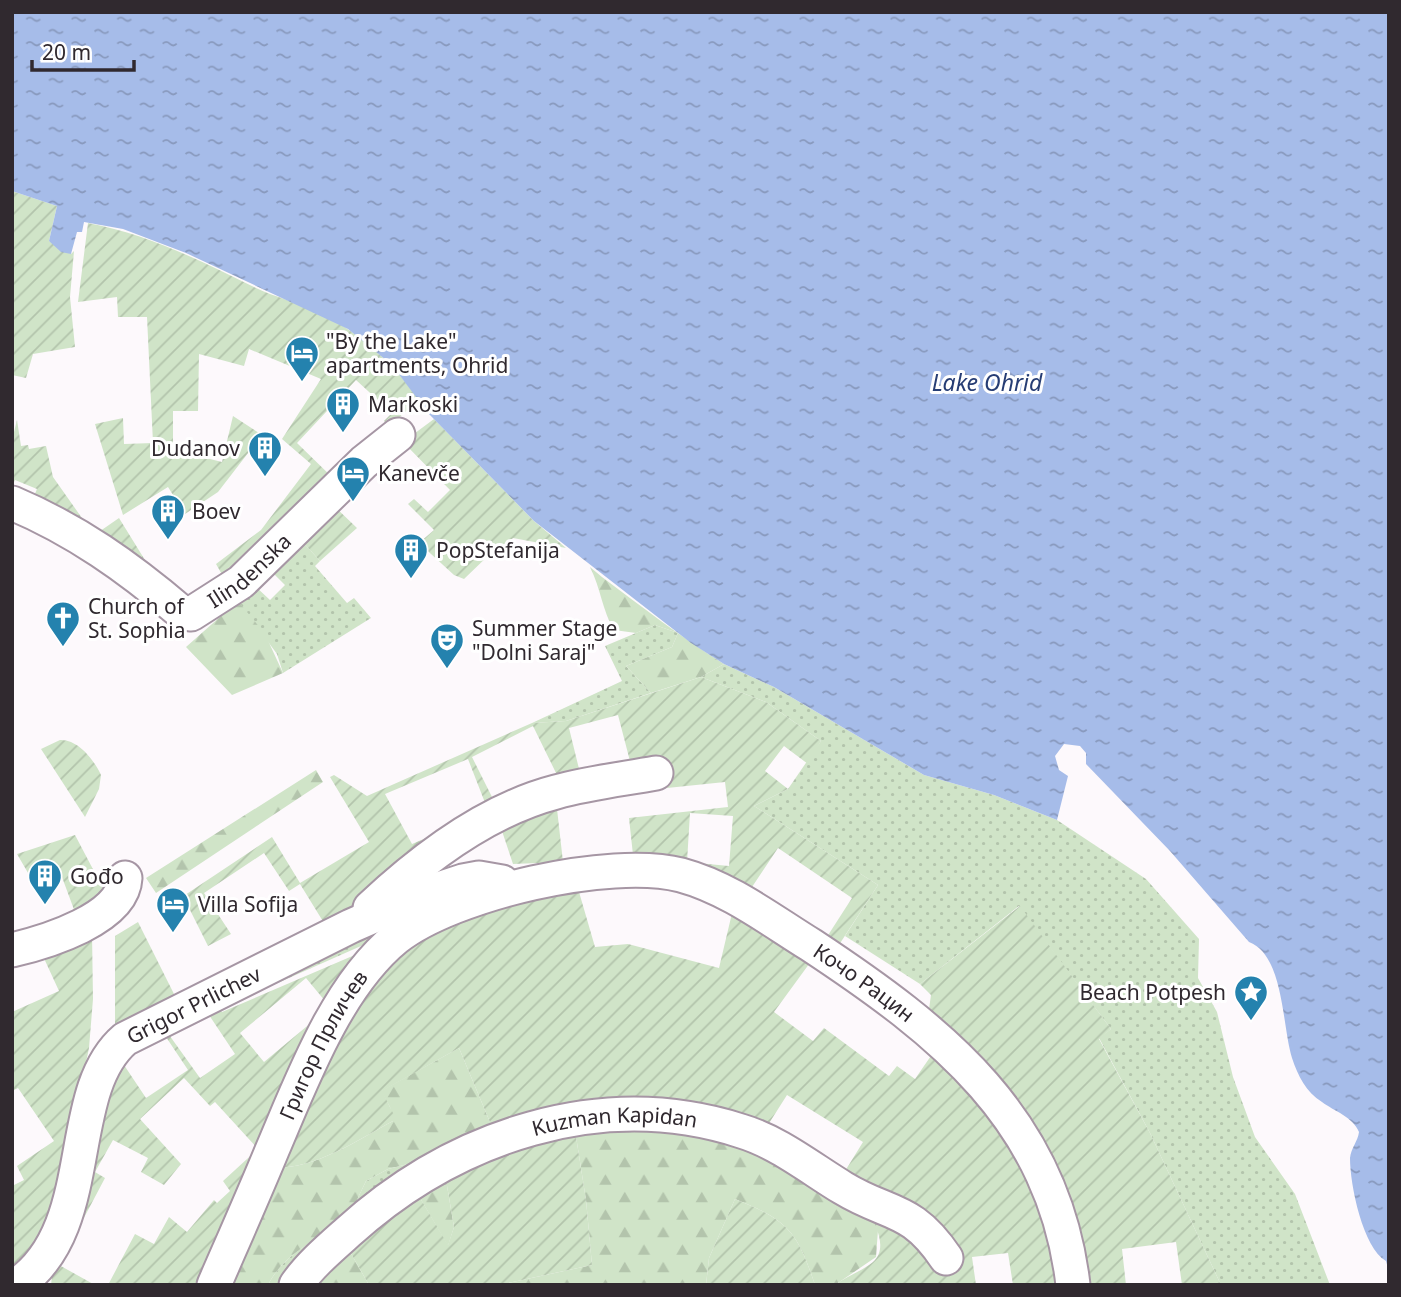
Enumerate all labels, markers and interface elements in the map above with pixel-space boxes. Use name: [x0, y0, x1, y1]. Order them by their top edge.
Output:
scale bar: [32, 28, 133, 72]
text: 20 m: [42, 38, 91, 66]
place label: "By the Lake" apartments, Ohrid: [326, 327, 508, 379]
hotel icon: "By the Lake" apartments, Ohrid: [283, 334, 321, 383]
water label: Lake Ohrid: [932, 366, 1043, 398]
building icon: Markoski: [324, 385, 362, 434]
place label: Markoski: [368, 390, 458, 418]
building icon: Dudanov: [246, 429, 284, 478]
place label: Dudanov: [151, 434, 240, 462]
hotel icon: Kanevče: [334, 454, 372, 503]
place label: Kanevče: [378, 459, 460, 487]
building icon: Boev: [149, 492, 187, 541]
place label: Boev: [192, 497, 241, 525]
street label: Ilindenska: [202, 527, 297, 614]
building icon: PopStefanija: [392, 531, 430, 580]
place label: PopStefanija: [436, 536, 560, 564]
place label: Church of St. Sophia: [88, 592, 186, 644]
church icon: Church of St. Sophia: [44, 599, 82, 648]
place label: Summer Stage "Dolni Saraj": [472, 614, 617, 666]
theatre icon: Summer Stage "Dolni Saraj": [428, 621, 466, 670]
building icon: Gođo: [26, 857, 64, 906]
place label: Gođo: [70, 862, 124, 890]
hotel icon: Villa Sofija: [154, 885, 192, 934]
place label: Villa Sofija: [198, 890, 298, 918]
street label: Кочо Рацин: [808, 937, 920, 1028]
street label: Grigor Prlichev: [122, 959, 266, 1050]
street label: Григор Прличев: [273, 964, 374, 1124]
place icon: Beach Potpesh: [1232, 973, 1270, 1022]
place label: Beach Potpesh: [1079, 978, 1226, 1006]
street label: Kuzman Kapidan: [529, 1100, 700, 1142]

